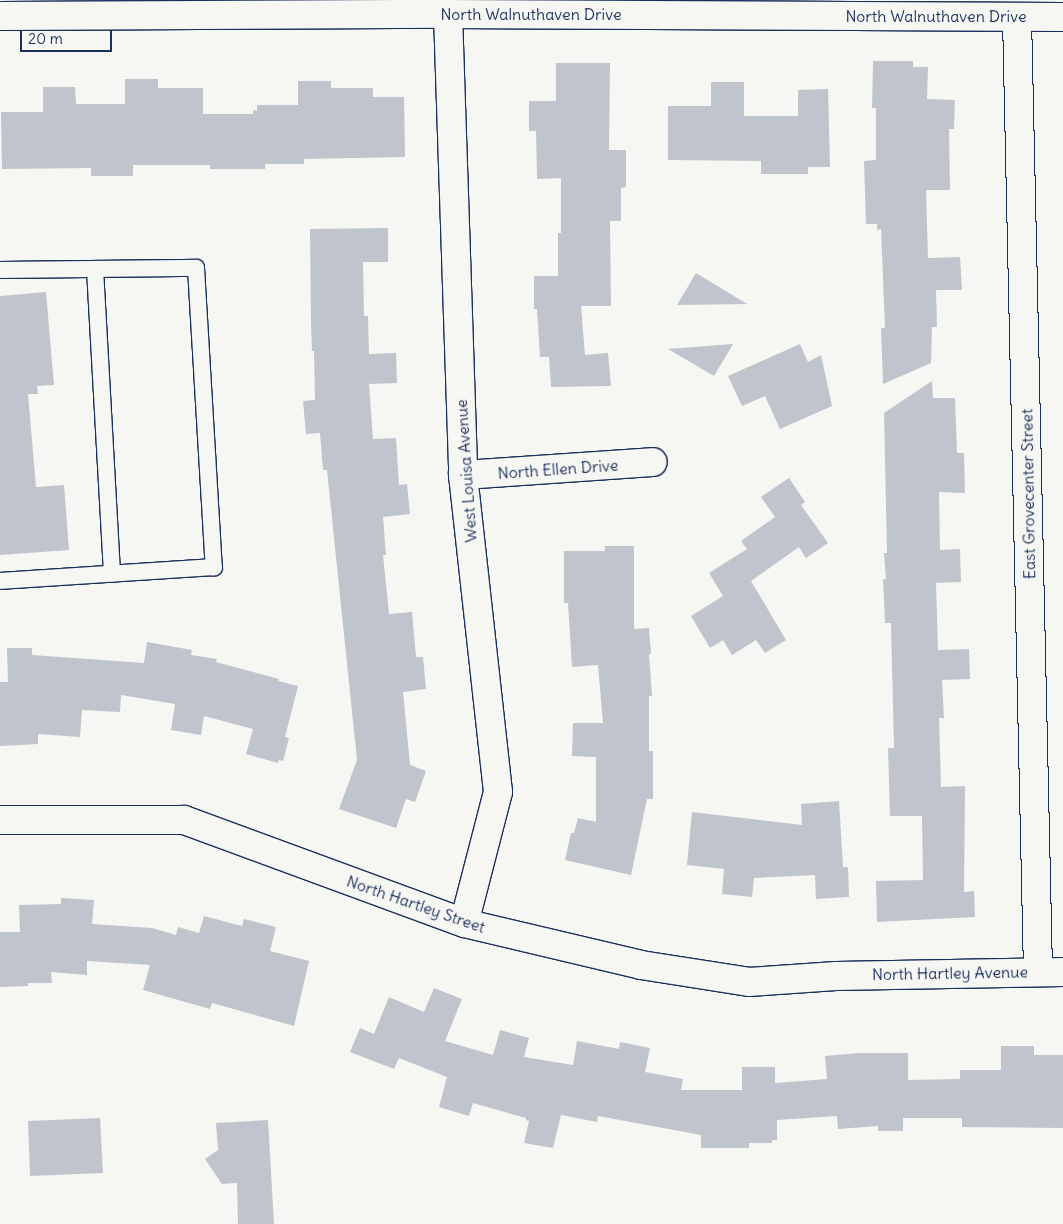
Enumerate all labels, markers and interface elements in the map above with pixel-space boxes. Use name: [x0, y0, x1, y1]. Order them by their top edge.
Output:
street label: North Walnuthaven Drive: [440, 4, 622, 24]
street label: North Walnuthaven Drive: [845, 6, 1027, 26]
scale bar: [22, 20, 115, 52]
text: 20 m: [28, 29, 63, 48]
street label: West Louisa Avenue: [451, 399, 481, 543]
street label: East Grovecenter Street: [1017, 409, 1039, 579]
street label: North Ellen Drive: [497, 455, 619, 483]
street label: North Hartley Street: [344, 871, 488, 937]
street label: North Hartley Avenue: [872, 962, 1028, 984]

